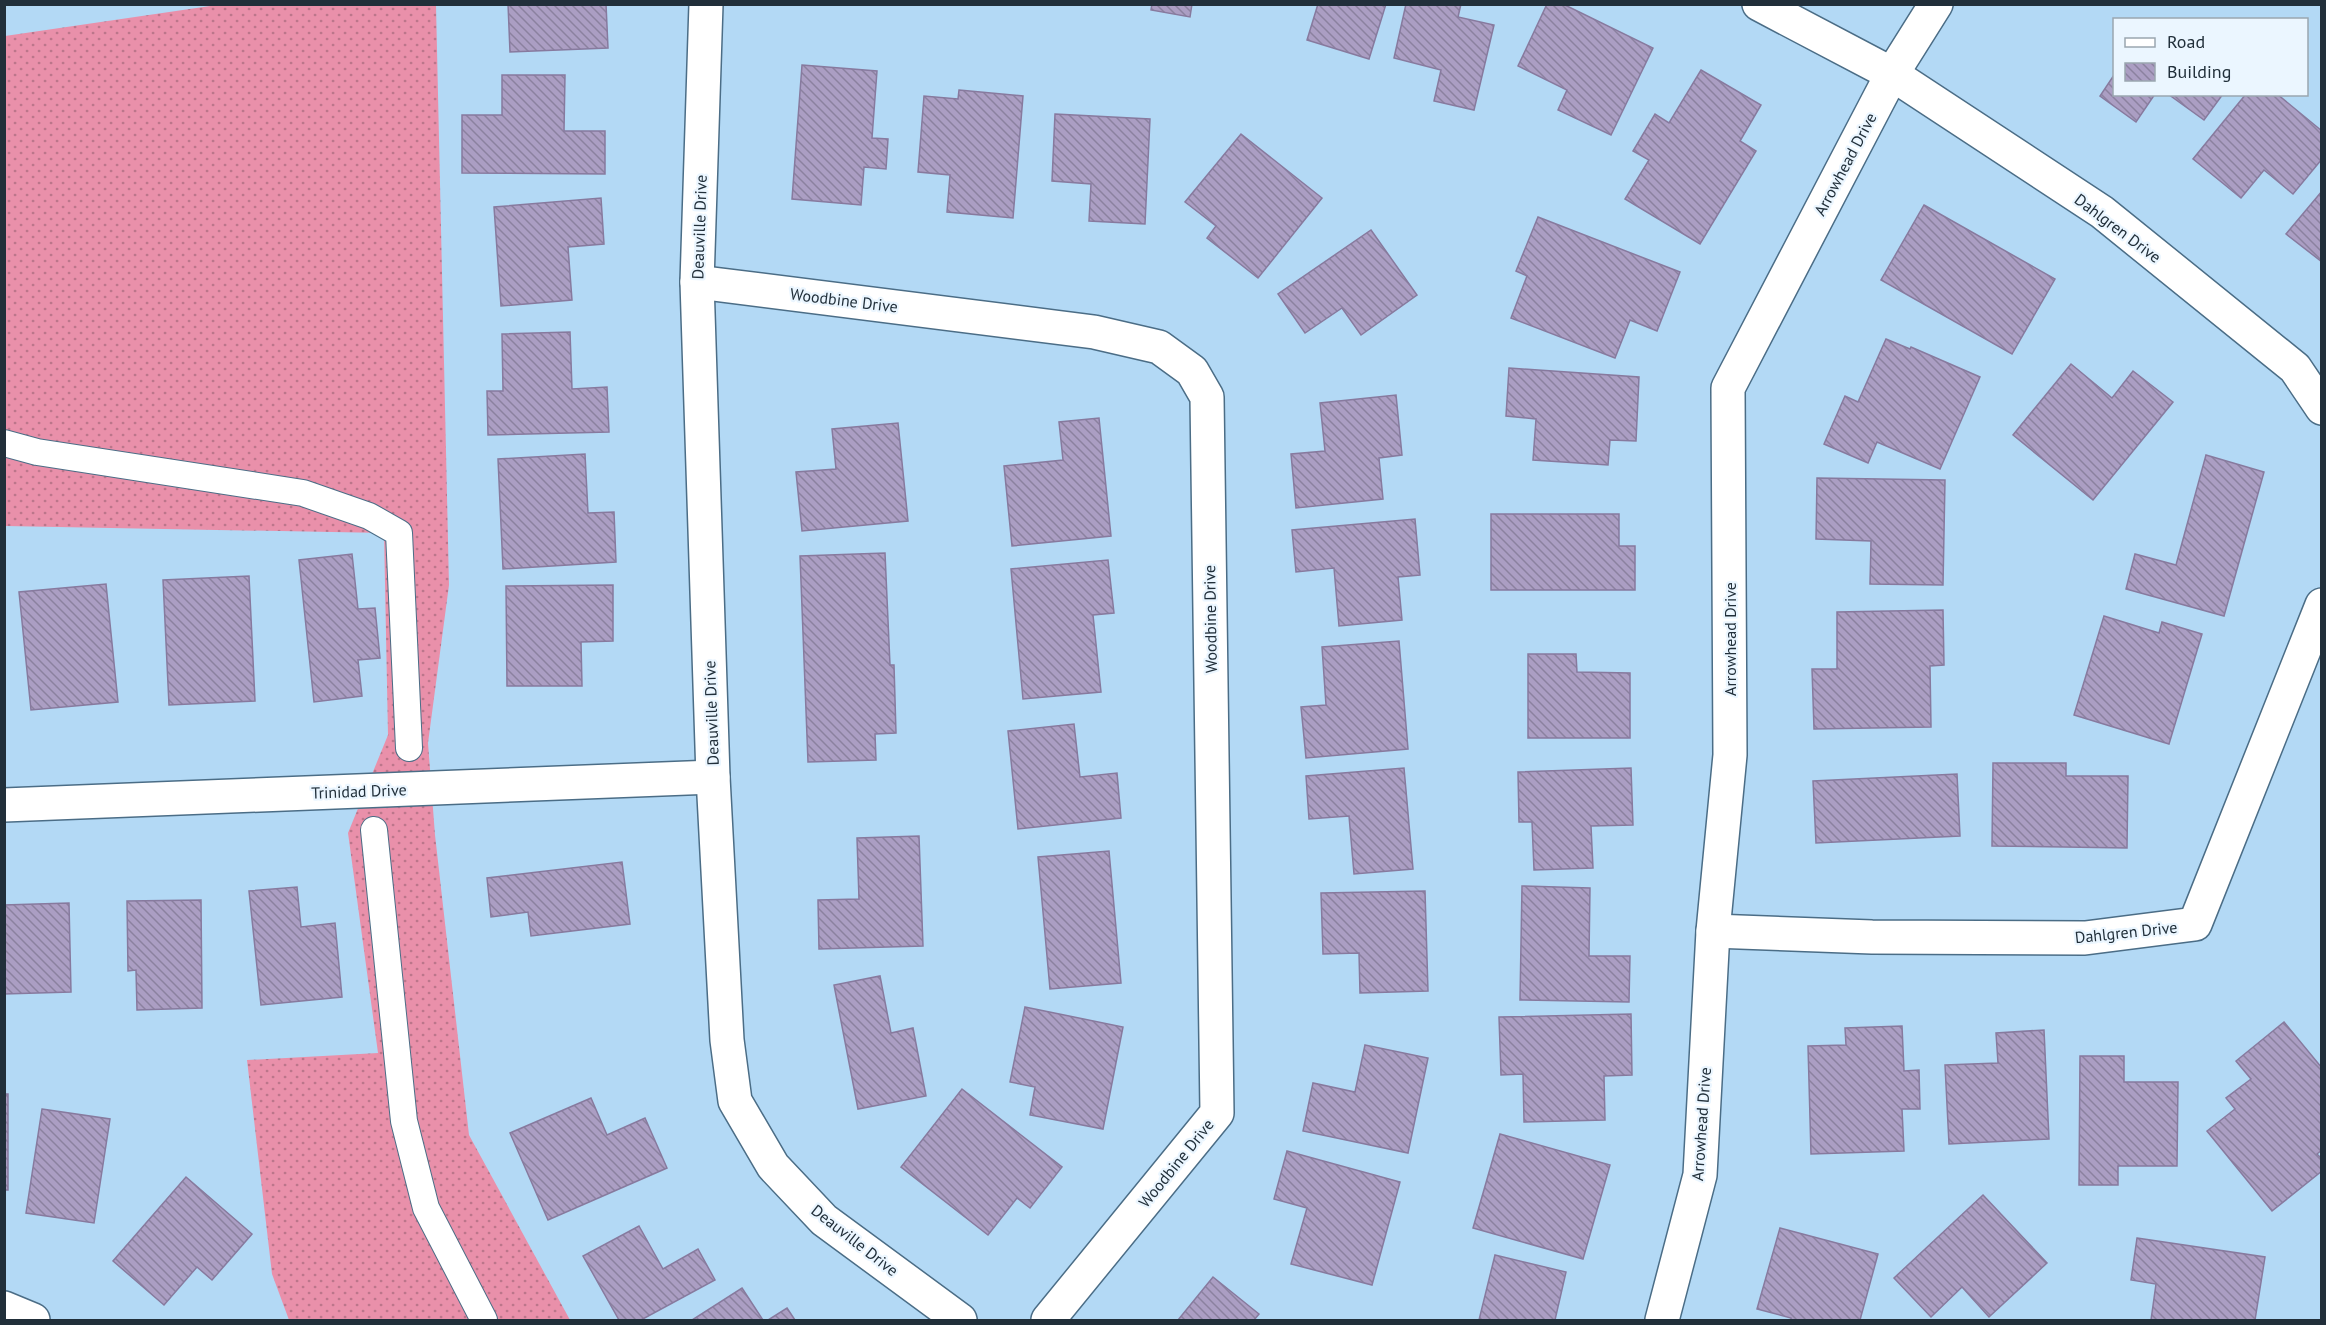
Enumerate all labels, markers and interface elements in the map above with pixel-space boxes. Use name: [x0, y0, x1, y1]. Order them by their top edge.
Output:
legend: [2113, 18, 2308, 96]
text: Road: [2167, 30, 2205, 53]
text: Building: [2167, 60, 2231, 83]
street label: Arrowhead Drive: [1809, 109, 1881, 219]
street label: Deauville Drive: [687, 174, 711, 280]
street label: Dahlgren Drive: [2071, 189, 2165, 267]
street label: Woodbine Drive: [789, 283, 899, 317]
street label: Woodbine Drive: [1199, 565, 1221, 673]
street label: Arrowhead Drive: [1720, 582, 1740, 696]
street label: Deauville Drive: [699, 660, 723, 766]
street label: Trinidad Drive: [311, 779, 407, 803]
street label: Dahlgren Drive: [2074, 917, 2178, 947]
street label: Arrowhead Drive: [1687, 1066, 1715, 1182]
street label: Woodbine Drive: [1134, 1115, 1218, 1211]
street label: Deauville Drive: [808, 1200, 902, 1280]

